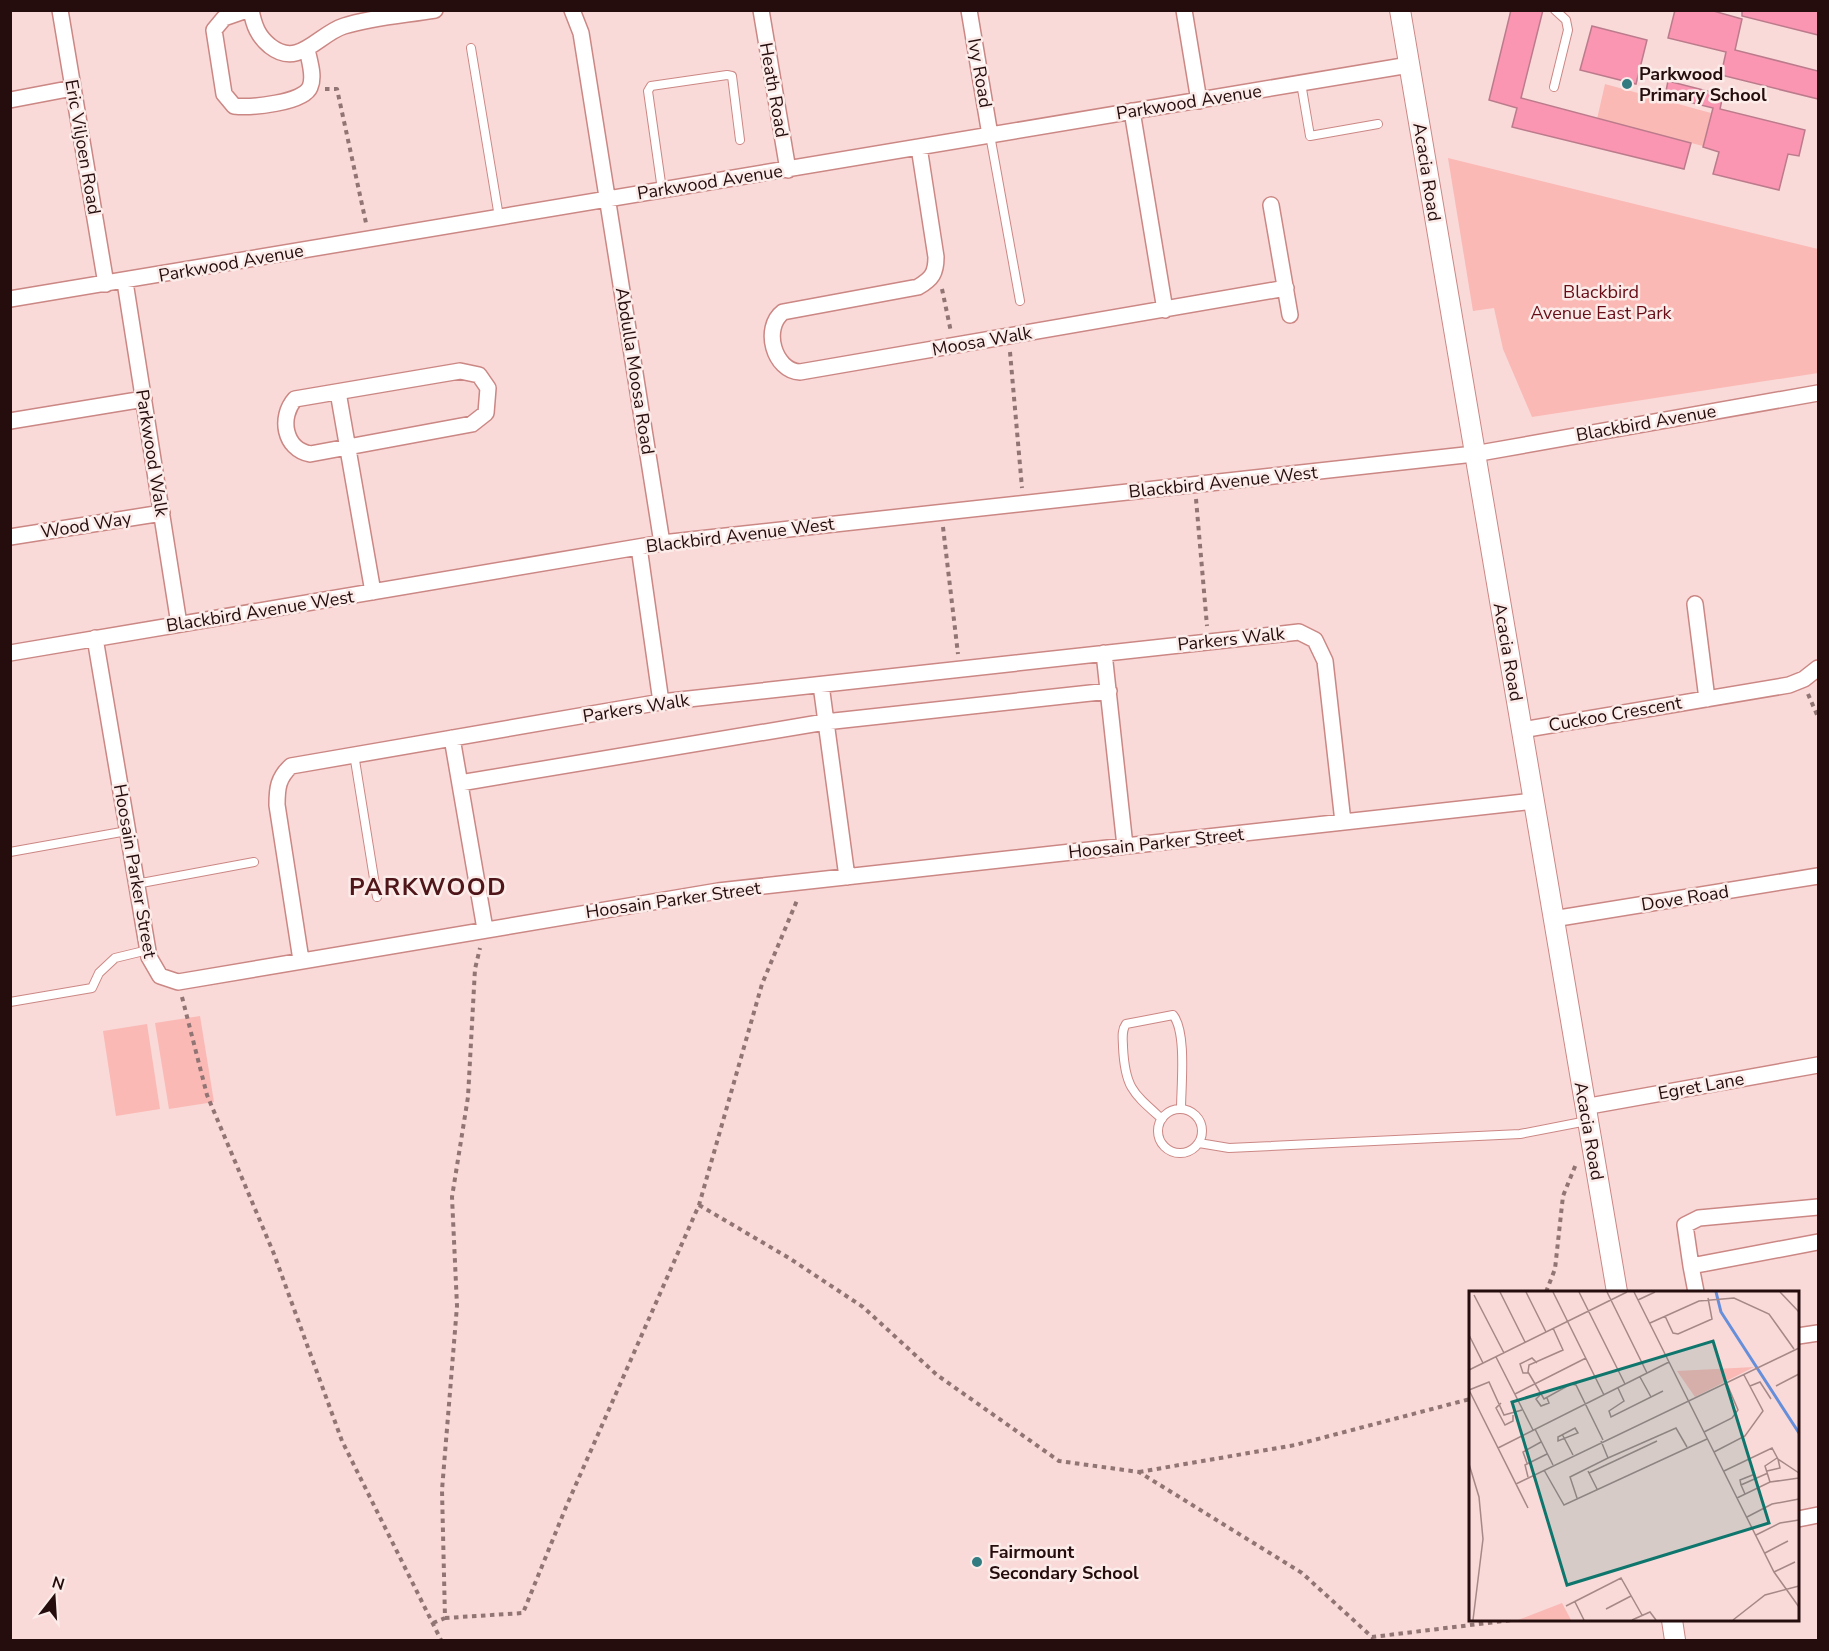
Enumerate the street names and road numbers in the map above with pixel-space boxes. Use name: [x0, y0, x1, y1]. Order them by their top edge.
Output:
street label: Ivy Road: [962, 36, 998, 110]
street label: Heath Road: [754, 41, 794, 139]
street label: Eric Viljoen Road: [59, 78, 107, 216]
street label: Parkwood Avenue: [1114, 79, 1264, 125]
street label: Acacia Road: [1407, 121, 1447, 223]
street label: Parkwood Avenue: [635, 159, 785, 205]
street label: Parkwood Avenue: [157, 238, 305, 288]
street label: Abdulla Moosa Road: [610, 286, 660, 456]
street label: Moosa Walk: [930, 320, 1035, 362]
street label: Parkwood Walk: [130, 388, 174, 519]
street label: Blackbird Avenue: [1574, 399, 1718, 447]
street label: Blackbird Avenue West: [1127, 460, 1319, 504]
street label: Wood Way: [39, 506, 134, 544]
street label: Blackbird Avenue West: [644, 511, 836, 558]
street label: Blackbird Avenue West: [165, 584, 356, 638]
street label: Acacia Road: [1488, 601, 1528, 703]
street label: Parkers Walk: [1176, 621, 1287, 657]
street label: Parkers Walk: [581, 688, 692, 728]
street label: Cuckoo Crescent: [1547, 690, 1684, 738]
street label: Hoosain Parker Street: [108, 782, 162, 961]
street label: Hoosain Parker Street: [1067, 822, 1246, 864]
street label: Hoosain Parker Street: [584, 876, 763, 924]
street label: Dove Road: [1639, 879, 1731, 917]
street label: Egret Lane: [1656, 1067, 1746, 1105]
street label: Acacia Road: [1569, 1080, 1609, 1182]

